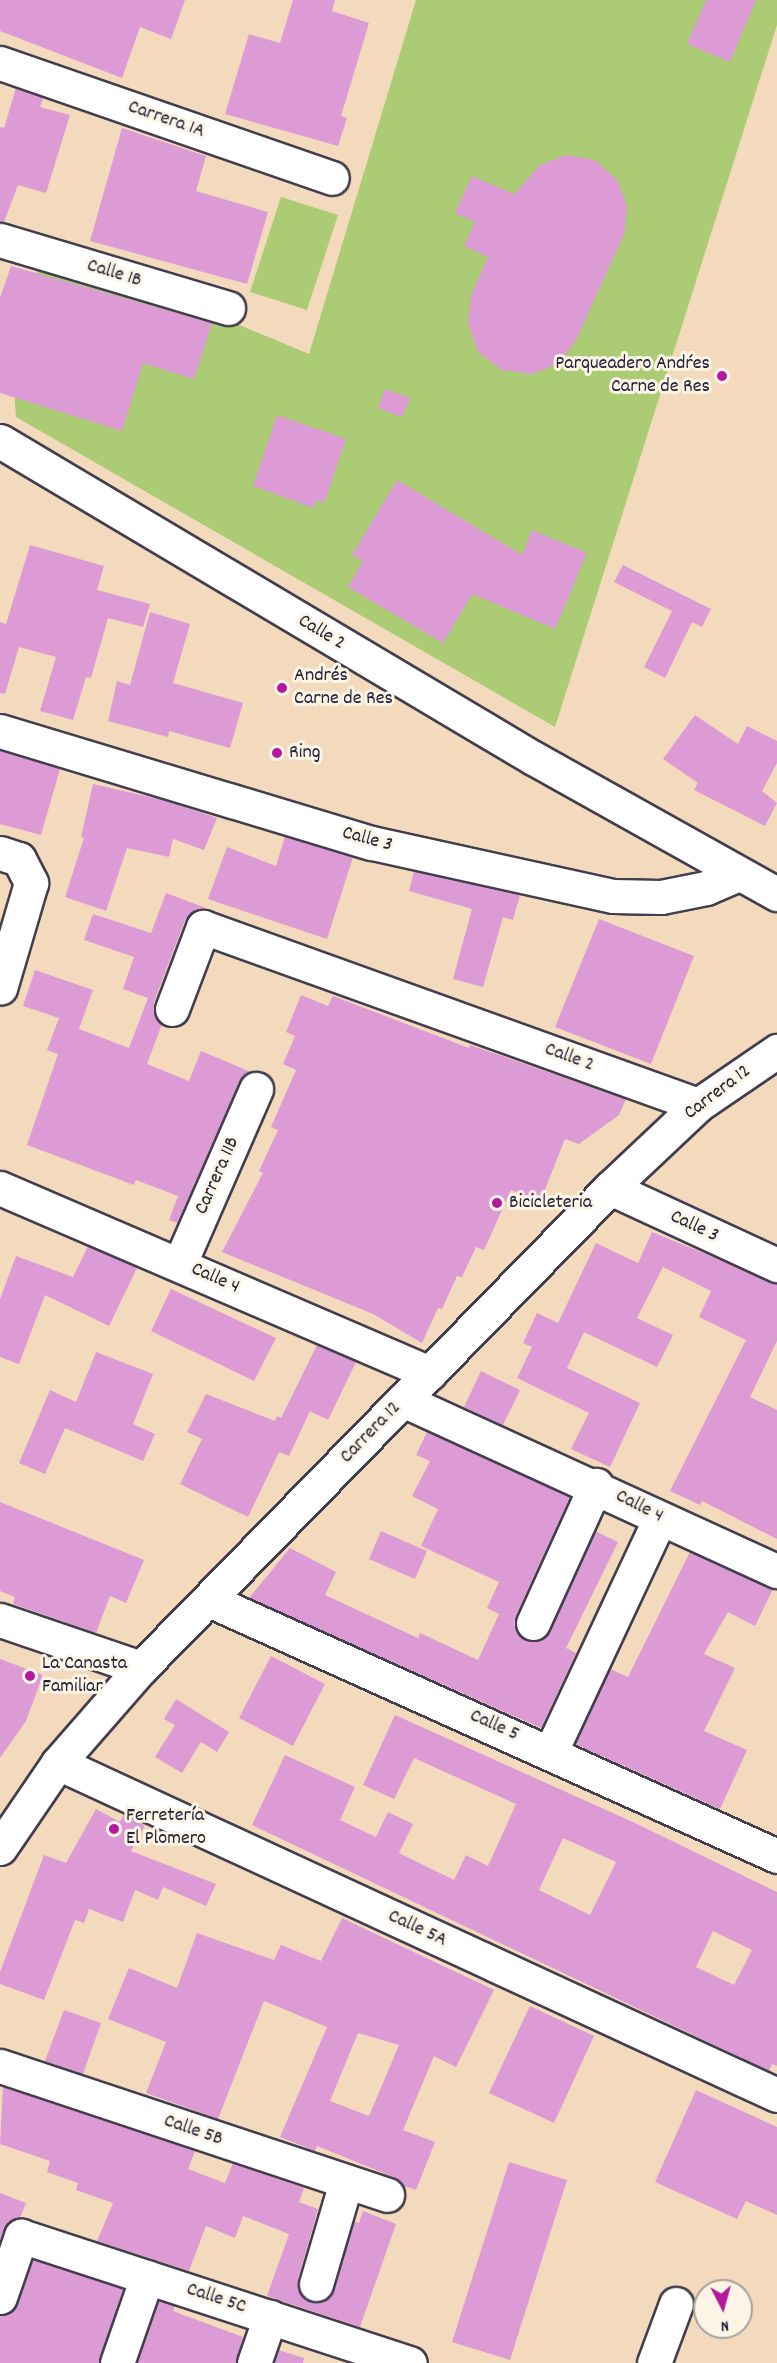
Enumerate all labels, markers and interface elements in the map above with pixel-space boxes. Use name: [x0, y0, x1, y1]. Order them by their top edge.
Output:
street label: Carrera 1A: [124, 96, 208, 144]
street label: Calle 1B: [84, 254, 144, 294]
place label: Parqueadero Andŕes Carne de Res: [555, 352, 710, 399]
marker: Parqueadero Andŕes Carne de Res: [715, 369, 729, 383]
street label: Calle 2: [293, 610, 349, 656]
place label: Andrés Carne de Res: [294, 664, 393, 711]
marker: Andrés Carne de Res: [275, 681, 289, 695]
place label: Ring: [289, 741, 320, 765]
marker: Ring: [270, 746, 284, 760]
street label: Calle 3: [339, 822, 395, 858]
street label: Calle 2: [541, 1038, 597, 1078]
street label: Carrera 12: [680, 1060, 756, 1126]
street label: Carrera 11B: [190, 1133, 246, 1219]
place label: Bicicleteria: [509, 1191, 592, 1215]
marker: Bicicleteria: [490, 1196, 504, 1210]
street label: Calle 3: [666, 1205, 722, 1249]
street label: Calle 4: [187, 1258, 243, 1300]
street label: Carrera 12: [335, 1397, 407, 1469]
street label: Calle 4: [611, 1485, 667, 1529]
place label: La Canasta Familiar: [42, 1652, 127, 1699]
marker: La Canasta Familiar: [23, 1669, 37, 1683]
street label: Calle 5: [466, 1705, 522, 1747]
place label: Ferretería El Plomero: [126, 1805, 206, 1852]
marker: Ferretería El Plomero: [107, 1822, 121, 1836]
street label: Calle 5A: [384, 1905, 450, 1953]
street label: Calle 5B: [160, 2110, 226, 2152]
street label: Calle 5C: [183, 2278, 249, 2320]
north arrow: [693, 2279, 753, 2339]
text: N: [720, 2314, 730, 2337]

